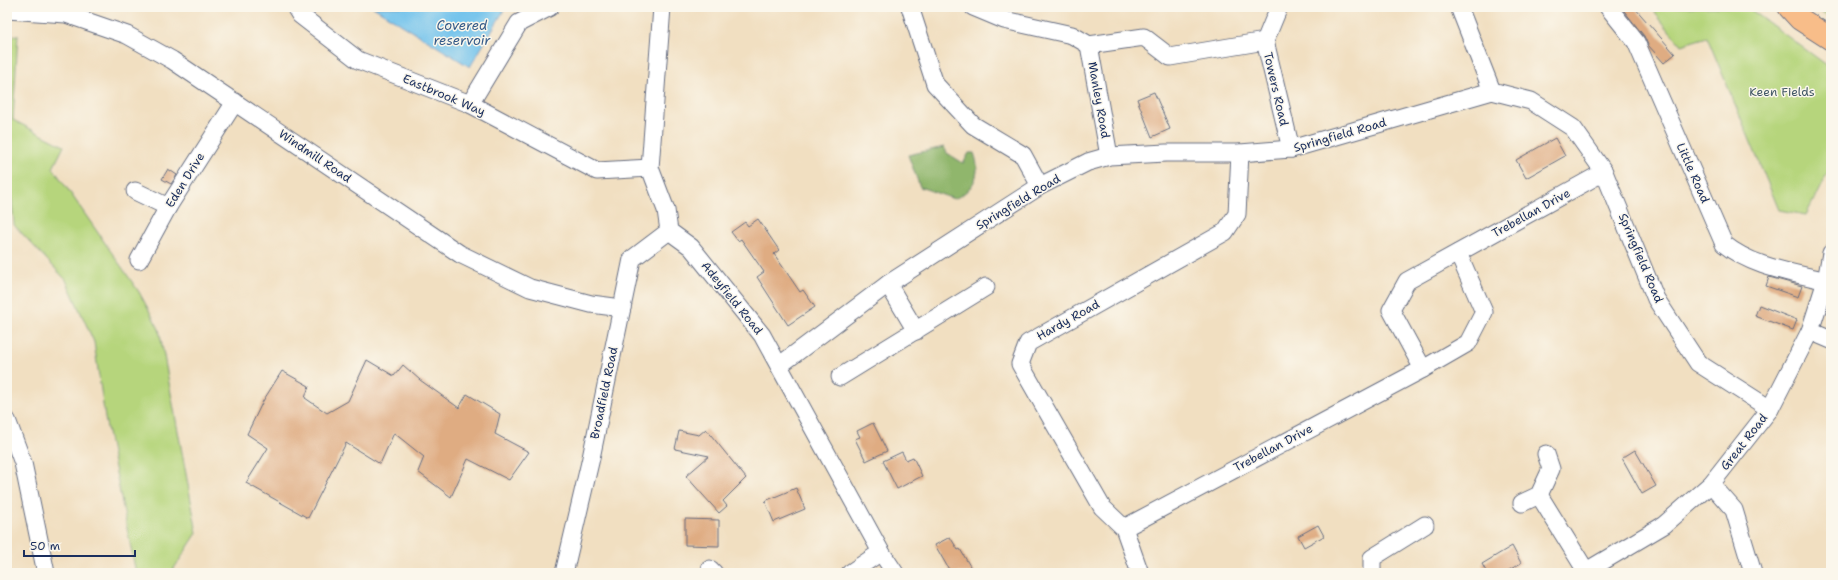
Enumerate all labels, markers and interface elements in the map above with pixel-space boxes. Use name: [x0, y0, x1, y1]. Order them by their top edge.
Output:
water label: Covered reservoir: [433, 17, 491, 49]
street label: Towers Road: [1260, 51, 1292, 128]
street label: Manley Road: [1084, 60, 1114, 140]
street label: Eastbrook Way: [400, 70, 488, 120]
park label: Keen Fields: [1749, 84, 1815, 100]
street label: Springfield Road: [1292, 114, 1389, 156]
street label: Windmill Road: [275, 126, 355, 187]
street label: Little Road: [1673, 140, 1714, 206]
street label: Eden Drive: [162, 149, 208, 211]
street label: Springfield Road: [973, 170, 1064, 234]
street label: Trebellan Drive: [1489, 185, 1573, 241]
street label: Springfield Road: [1615, 211, 1667, 306]
street label: Adeyfield Road: [698, 258, 767, 338]
street label: Hardy Road: [1034, 296, 1103, 344]
street label: Broadfield Road: [586, 345, 622, 441]
street label: Great Road: [1717, 410, 1771, 474]
street label: Trebellan Drive: [1231, 420, 1315, 476]
scale bar: [24, 532, 135, 558]
text: 50 m: [30, 538, 60, 554]

